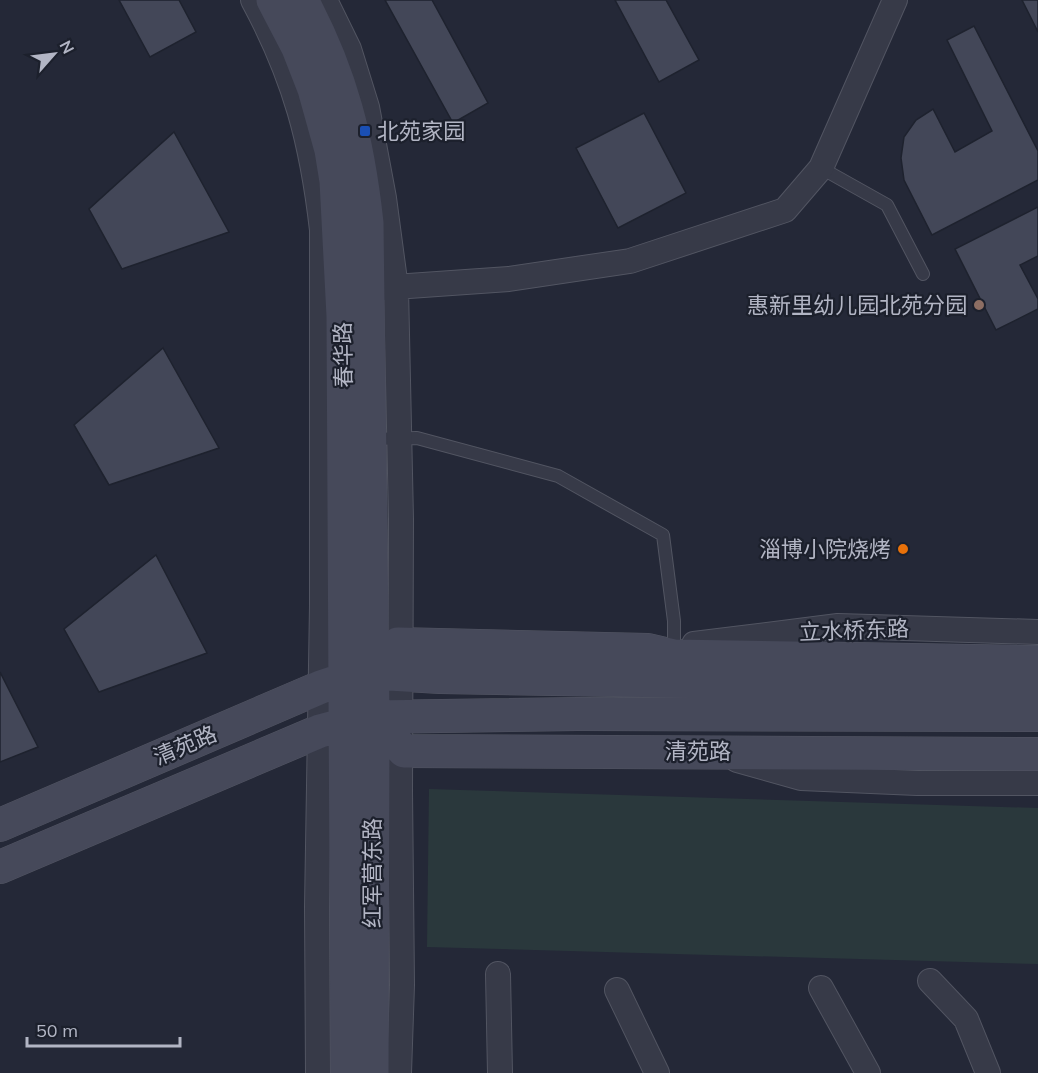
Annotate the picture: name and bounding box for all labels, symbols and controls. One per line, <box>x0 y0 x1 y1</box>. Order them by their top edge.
north arrow <box>24 24 84 84</box>
text: N <box>56 37 79 57</box>
place label: 北苑家园 <box>377 117 465 145</box>
marker: 北苑家园 <box>358 124 372 138</box>
place label: 惠新里幼儿园北苑分园 <box>747 291 967 319</box>
marker: 惠新里幼儿园北苑分园 <box>972 298 986 312</box>
street label: 春华路 <box>328 322 358 388</box>
place label: 淄博小院烧烤 <box>759 535 891 563</box>
marker: 淄博小院烧烤 <box>896 542 910 556</box>
street label: 立水桥东路 <box>799 614 909 646</box>
street label: 清苑路 <box>149 719 221 771</box>
street label: 清苑路 <box>665 737 731 765</box>
street label: 红军营东路 <box>358 818 386 928</box>
scale bar <box>27 1010 180 1048</box>
text: 50 m <box>36 1019 78 1042</box>

